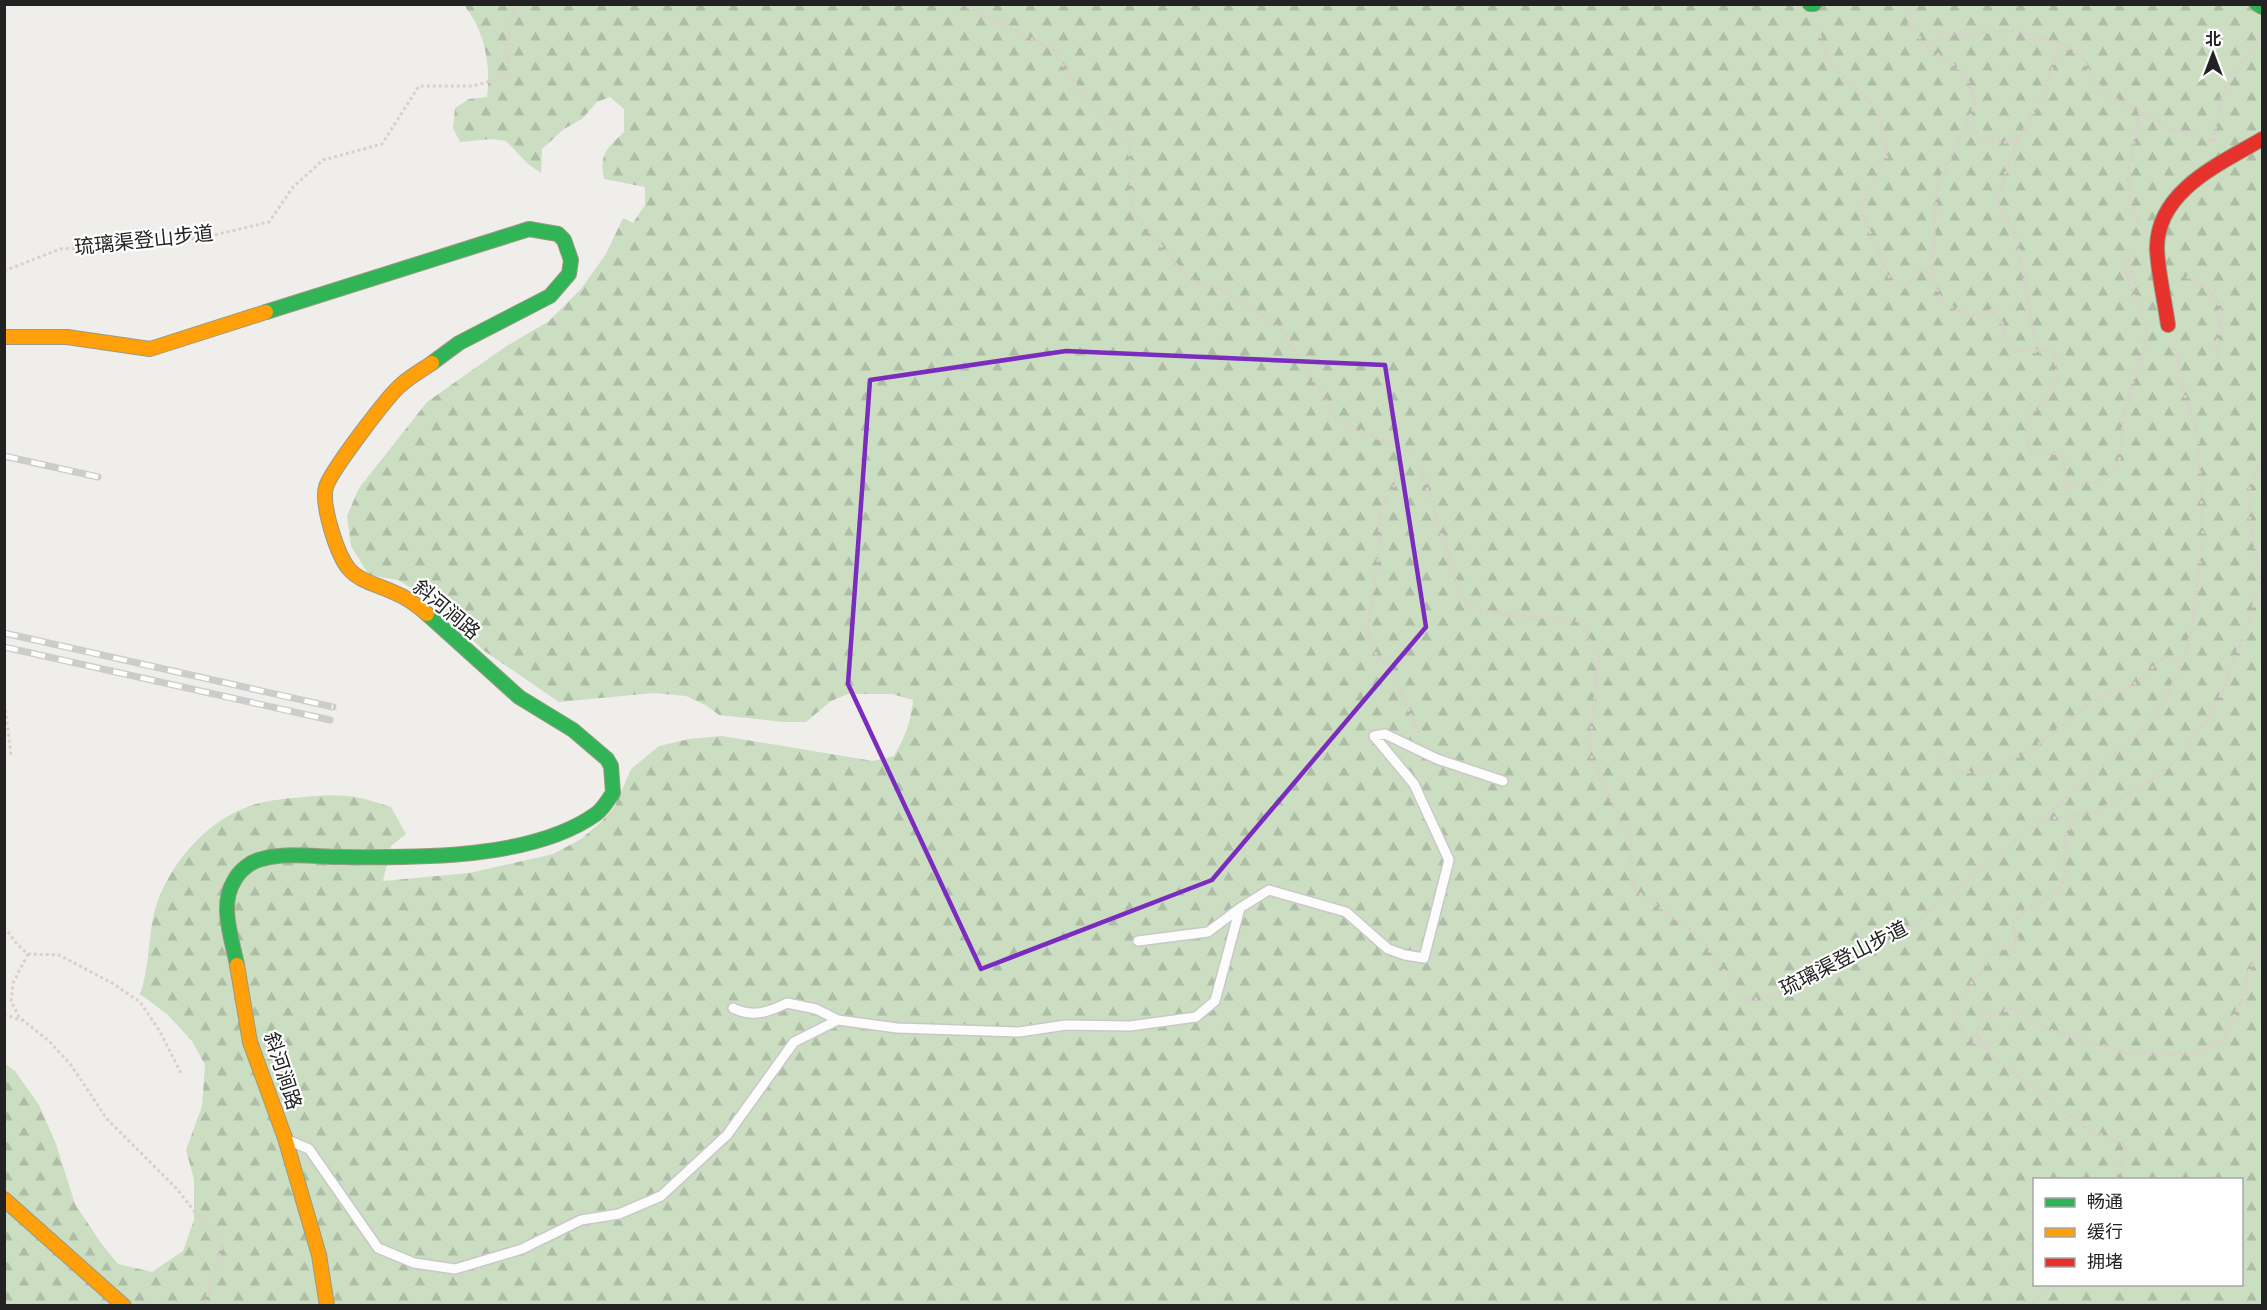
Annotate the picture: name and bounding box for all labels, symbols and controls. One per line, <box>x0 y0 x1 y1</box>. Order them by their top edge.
north arrow <box>2183 24 2243 84</box>
text: 北 <box>2205 29 2221 51</box>
street label: 琉璃渠登山步道 <box>73 220 215 262</box>
street label: 斜河涧路 <box>406 574 486 646</box>
street label: 琉璃渠登山步道 <box>1775 915 1913 1003</box>
street label: 斜河涧路 <box>256 1029 308 1113</box>
legend <box>2033 1178 2243 1286</box>
text: 畅通 <box>2087 1190 2123 1215</box>
text: 缓行 <box>2087 1220 2123 1245</box>
text: 拥堵 <box>2087 1250 2123 1275</box>

